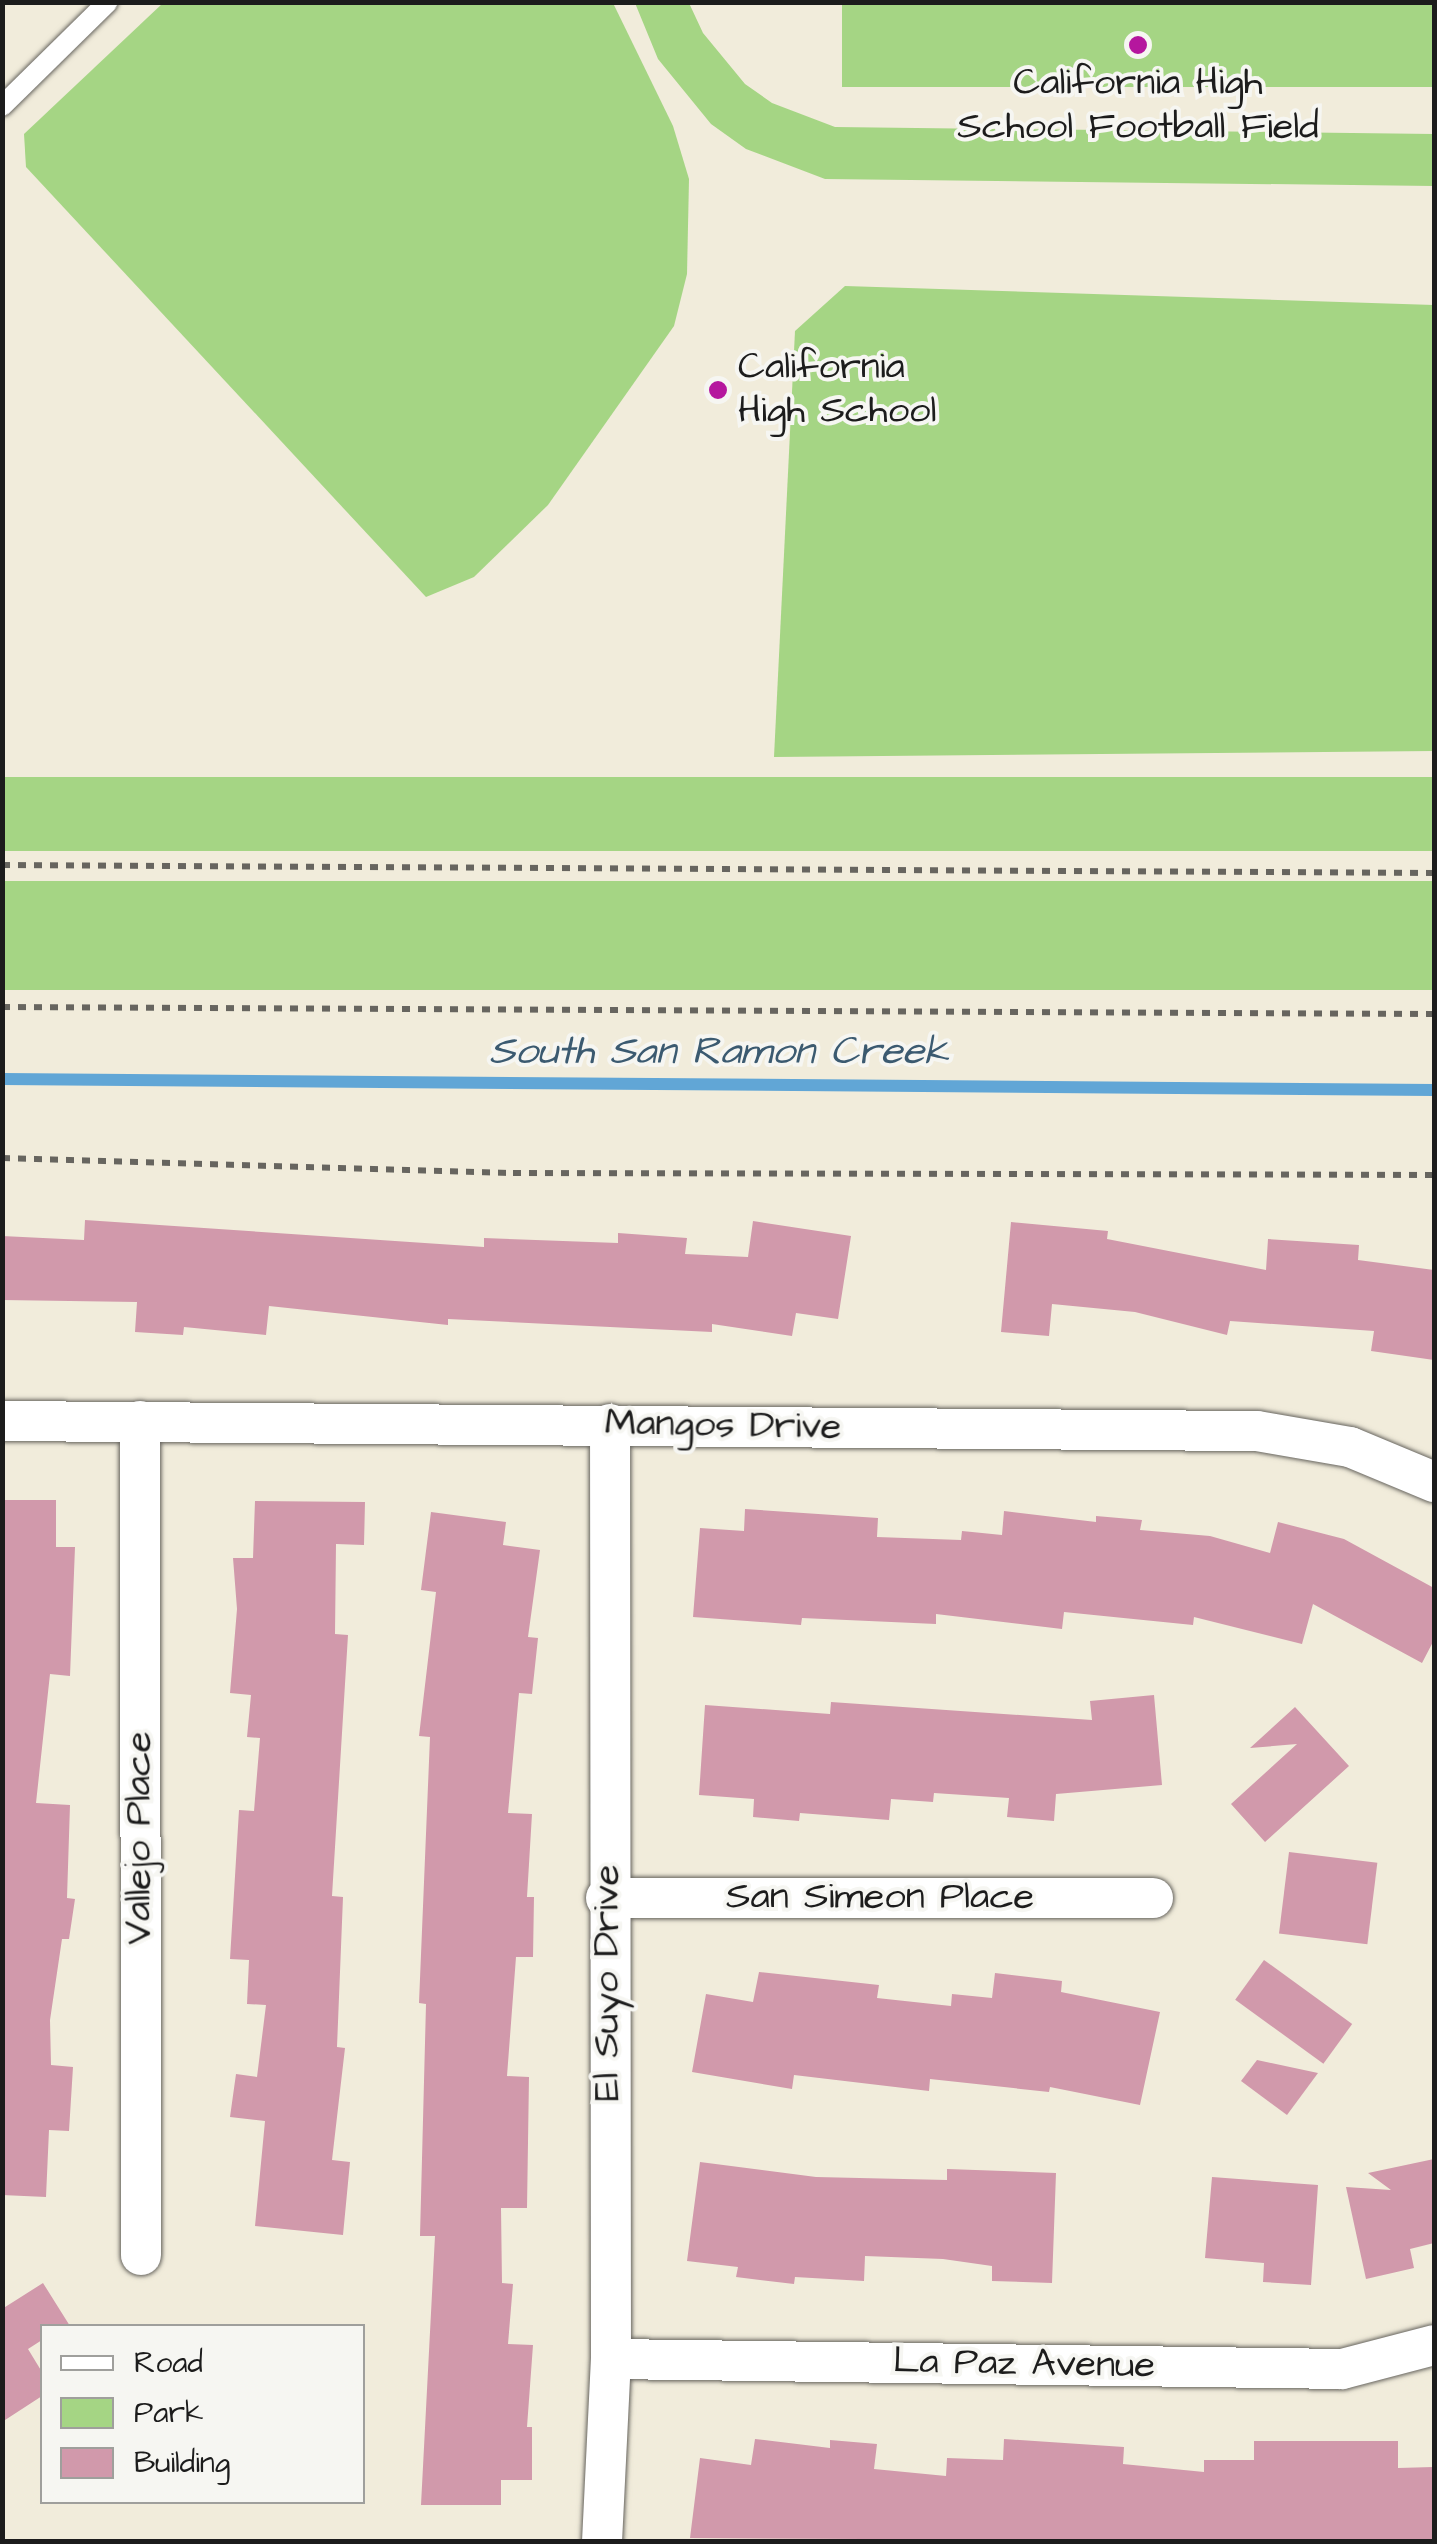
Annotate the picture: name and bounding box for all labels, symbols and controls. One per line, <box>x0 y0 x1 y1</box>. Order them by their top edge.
marker: California High School Football Field <box>1127 34 1149 56</box>
place label: California High School Football Field <box>957 61 1319 150</box>
place label: California High School <box>738 345 936 434</box>
marker: California High School <box>707 379 729 401</box>
water label: South San Ramon Creek <box>489 1028 949 1076</box>
street label: Mangos Drive <box>604 1401 842 1451</box>
street label: Vallejo Place <box>117 1731 163 1945</box>
street label: El Suyo Drive <box>585 1865 631 2101</box>
street label: San Simeon Place <box>726 1875 1034 1921</box>
legend <box>40 2324 365 2504</box>
street label: La Paz Avenue <box>893 2339 1155 2389</box>
text: Road <box>134 2342 203 2384</box>
text: Park <box>134 2392 203 2434</box>
text: Building <box>134 2442 230 2484</box>

